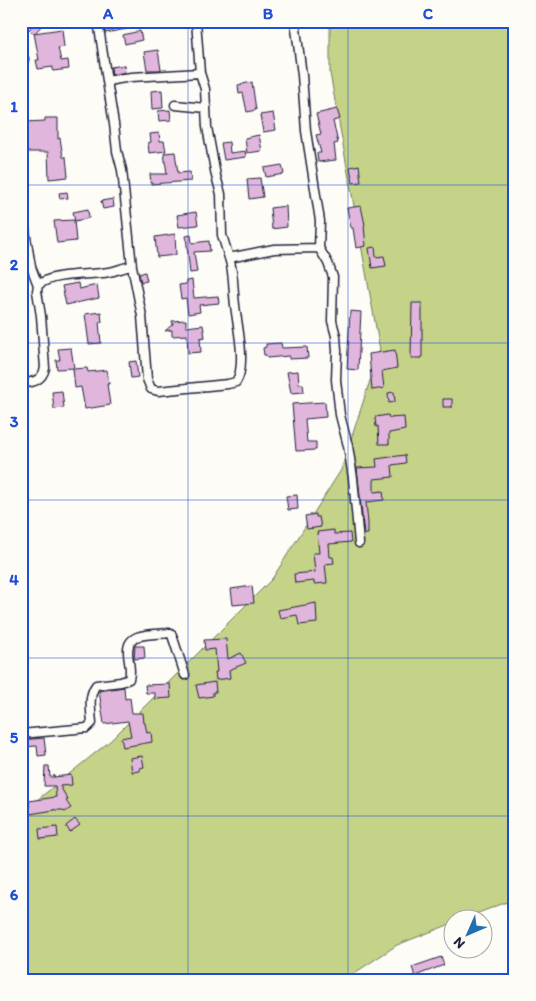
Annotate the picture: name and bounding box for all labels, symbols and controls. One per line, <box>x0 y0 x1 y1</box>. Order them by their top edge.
text: A <box>102 4 114 23</box>
text: B <box>263 4 274 23</box>
text: C <box>423 4 434 23</box>
text: 1 <box>10 97 18 116</box>
text: 2 <box>10 255 19 274</box>
text: 3 <box>10 412 19 431</box>
text: 4 <box>9 570 19 589</box>
text: 5 <box>10 728 19 747</box>
text: 6 <box>10 885 19 904</box>
north arrow <box>444 908 494 958</box>
text: N <box>450 933 469 952</box>

